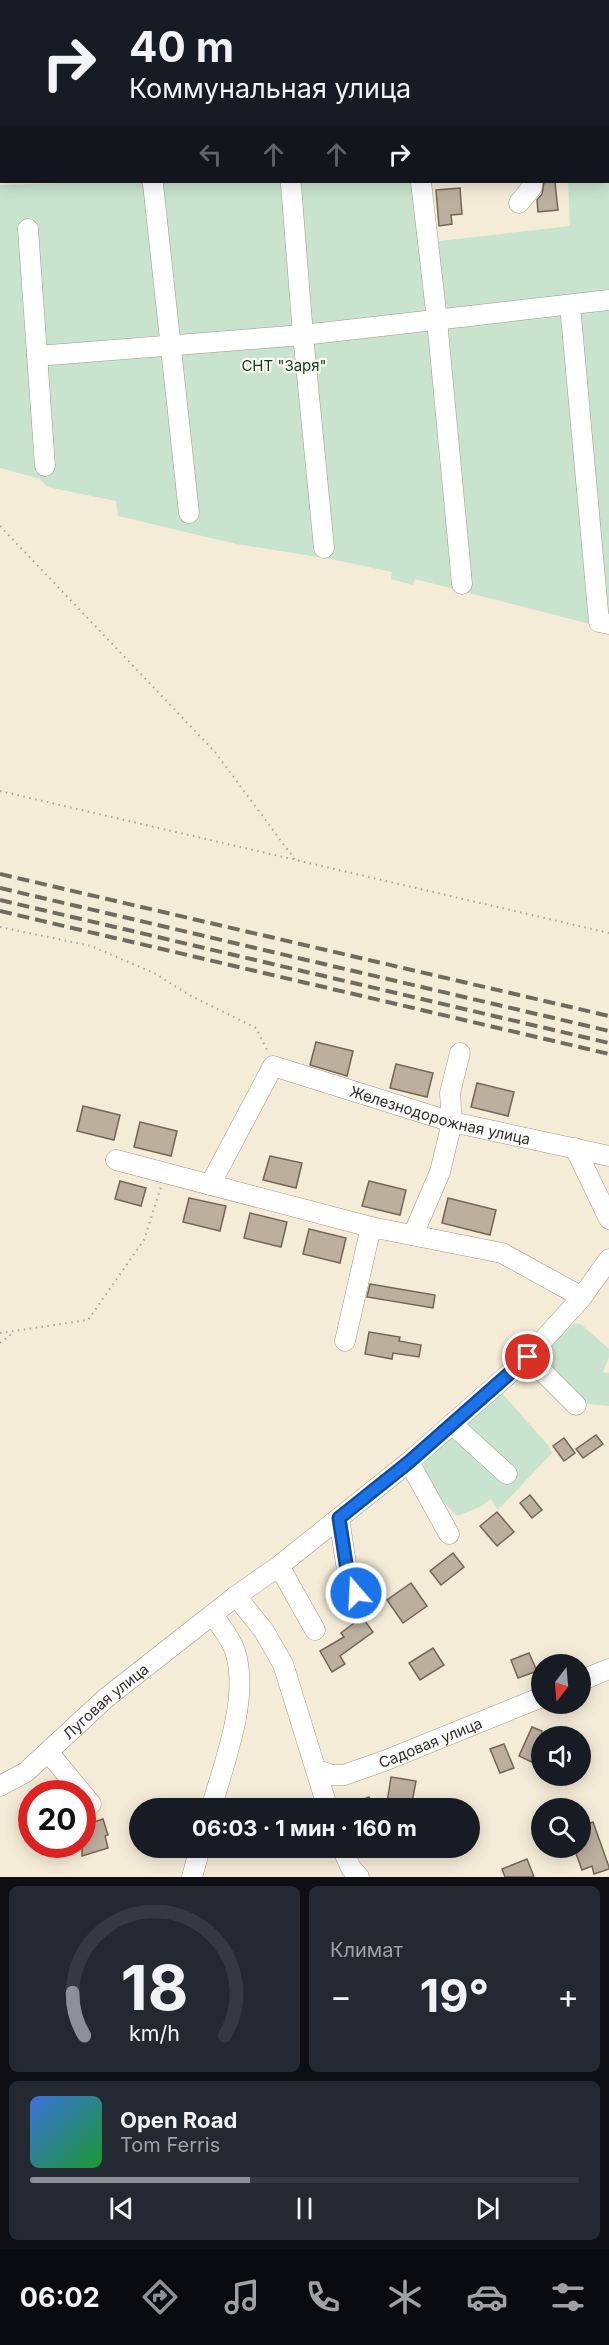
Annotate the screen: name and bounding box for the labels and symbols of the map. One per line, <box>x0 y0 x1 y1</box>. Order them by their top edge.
park label: СНТ "Заря" <box>241 356 327 375</box>
street label: Железнодорожная улица <box>348 1081 532 1148</box>
pin <box>502 1331 553 1382</box>
position arrow <box>324 1561 388 1625</box>
north arrow <box>531 1654 591 1714</box>
street label: Луговая улица <box>58 1659 152 1743</box>
street label: Садовая улица <box>376 1713 485 1772</box>
speed limit sign: 20 <box>18 1780 96 1858</box>

